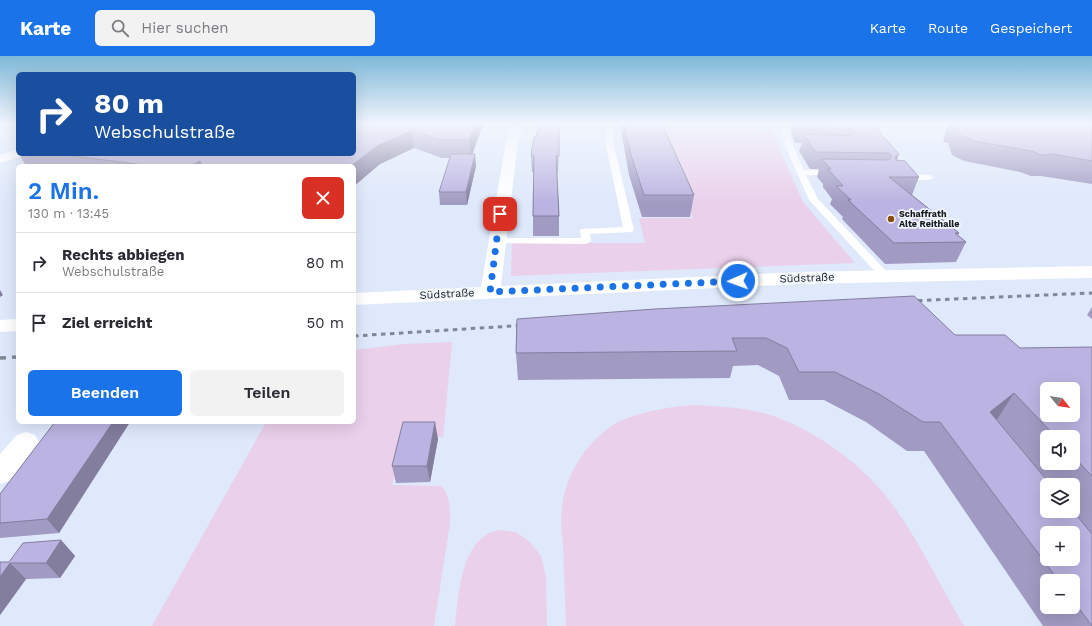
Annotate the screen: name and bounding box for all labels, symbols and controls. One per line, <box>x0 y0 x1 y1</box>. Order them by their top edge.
search box <box>95 10 375 46</box>
text: Karte <box>20 17 71 40</box>
icon: search <box>109 17 131 39</box>
text: Hier suchen <box>141 19 229 37</box>
text: Karte <box>870 20 906 36</box>
text: Route <box>928 20 968 36</box>
text: Gespeichert <box>990 20 1072 36</box>
text: 80 m <box>94 87 164 120</box>
icon: right <box>28 88 80 140</box>
text: Webschulstraße <box>94 121 235 142</box>
text: 2 Min. <box>28 177 99 205</box>
button: close <box>302 177 344 219</box>
pin <box>483 197 517 231</box>
icon: arrive <box>489 203 511 225</box>
text: 130 m · 13:45 <box>28 206 109 221</box>
place label: Schaffrath Alte Reithalle <box>899 209 960 229</box>
marker: Schaffrath Alte Reithalle <box>886 214 896 224</box>
text: Rechts abbiegen <box>62 246 184 264</box>
icon: right <box>28 252 50 274</box>
text: 80 m <box>306 254 344 272</box>
position arrow <box>717 260 759 302</box>
text: Webschulstraße <box>62 264 164 279</box>
street label: Südstraße <box>779 271 835 285</box>
street label: Südstraße <box>419 286 475 302</box>
icon: arrive <box>28 312 50 334</box>
text: Ziel erreicht <box>62 314 152 332</box>
text: 50 m <box>307 314 344 332</box>
button: Beenden <box>28 370 182 416</box>
button: Teilen <box>190 370 344 416</box>
north arrow <box>1040 382 1080 422</box>
map controls <box>1040 382 1080 614</box>
button: sound <box>1040 430 1080 470</box>
button: layers <box>1040 478 1080 518</box>
button: + <box>1040 526 1080 566</box>
button: − <box>1040 574 1080 614</box>

